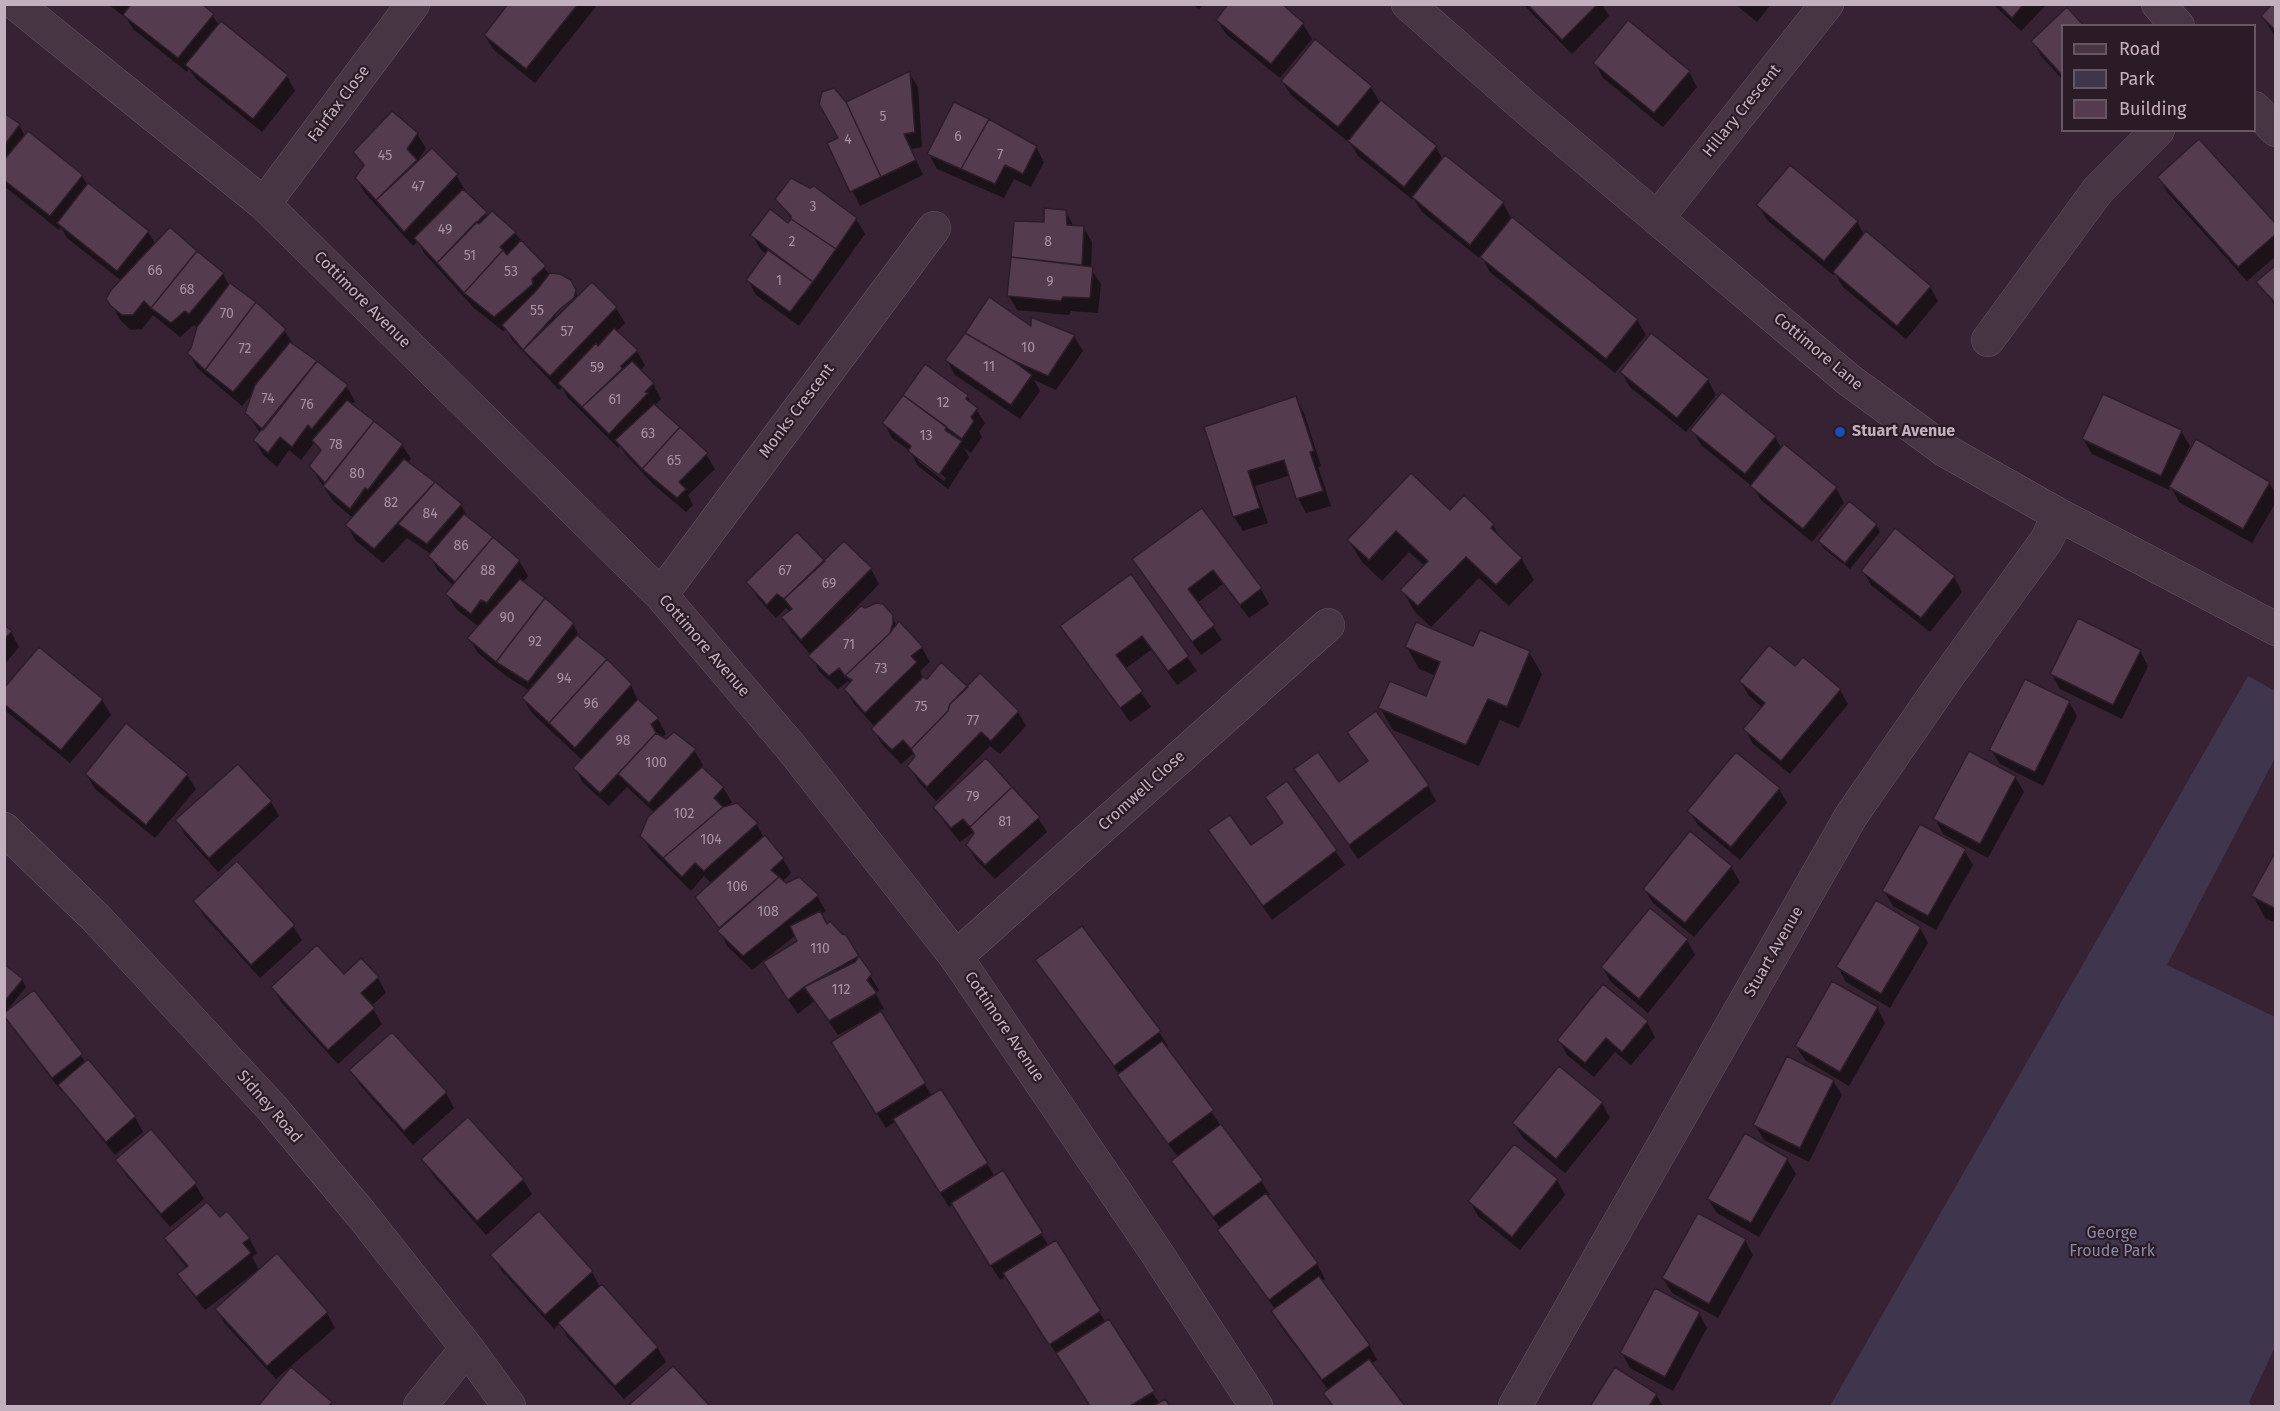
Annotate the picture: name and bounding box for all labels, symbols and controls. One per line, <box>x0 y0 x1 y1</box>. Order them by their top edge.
legend <box>2061 24 2256 132</box>
text: Road <box>2119 38 2161 60</box>
street label: Hillary Crescent <box>1699 61 1785 161</box>
street label: Fairfax Close <box>304 62 374 146</box>
text: Park <box>2119 68 2154 90</box>
text: Building <box>2119 98 2186 120</box>
house number: 5 <box>879 109 887 125</box>
house number: 6 <box>954 129 962 145</box>
house number: 4 <box>844 132 852 148</box>
house number: 7 <box>997 147 1003 163</box>
house number: 45 <box>378 148 392 164</box>
house number: 47 <box>411 179 425 195</box>
house number: 3 <box>810 199 816 215</box>
house number: 49 <box>438 222 452 238</box>
house number: 2 <box>789 234 795 250</box>
house number: 8 <box>1044 234 1052 250</box>
street label: Cottimore Avenue <box>310 248 414 352</box>
house number: 51 <box>464 248 476 264</box>
house number: 66 <box>148 263 162 279</box>
house number: 53 <box>504 264 518 280</box>
house number: 1 <box>776 273 782 289</box>
house number: 9 <box>1046 274 1054 290</box>
house number: 68 <box>179 282 195 298</box>
house number: 55 <box>530 303 544 319</box>
house number: 70 <box>220 306 234 322</box>
street label: Cottimore Lane <box>1770 309 1866 395</box>
house number: 57 <box>561 324 573 340</box>
house number: 10 <box>1021 340 1035 356</box>
house number: 72 <box>239 341 251 357</box>
house number: 11 <box>983 359 995 375</box>
house number: 59 <box>590 360 604 376</box>
street label: Monks Crescent <box>755 360 839 462</box>
house number: 74 <box>261 391 275 407</box>
house number: 61 <box>609 392 621 408</box>
house number: 12 <box>937 395 949 411</box>
house number: 76 <box>300 397 314 413</box>
place label: Stuart Avenue <box>1852 422 1955 442</box>
marker: Stuart Avenue <box>1833 425 1847 439</box>
house number: 63 <box>641 426 655 442</box>
house number: 13 <box>919 428 933 444</box>
house number: 78 <box>329 437 343 453</box>
house number: 65 <box>667 453 681 469</box>
house number: 80 <box>349 466 365 482</box>
house number: 82 <box>384 495 398 511</box>
house number: 84 <box>422 506 438 522</box>
house number: 86 <box>453 538 469 554</box>
house number: 88 <box>480 563 496 579</box>
house number: 67 <box>778 563 792 579</box>
house number: 69 <box>822 576 836 592</box>
street label: Cottimore Avenue <box>654 591 754 701</box>
house number: 90 <box>499 610 515 626</box>
house number: 92 <box>528 634 542 650</box>
house number: 71 <box>843 637 855 653</box>
house number: 73 <box>874 661 888 677</box>
house number: 94 <box>557 671 571 687</box>
house number: 96 <box>584 696 598 712</box>
house number: 75 <box>914 699 928 715</box>
house number: 77 <box>967 713 979 729</box>
house number: 98 <box>615 733 631 749</box>
street label: Cromwell Close <box>1095 747 1189 835</box>
house number: 100 <box>645 755 667 771</box>
house number: 79 <box>966 789 980 805</box>
house number: 102 <box>674 806 694 822</box>
house number: 81 <box>998 814 1012 830</box>
house number: 104 <box>700 832 722 848</box>
house number: 106 <box>726 879 748 895</box>
street label: Stuart Avenue <box>1740 903 1808 1001</box>
house number: 108 <box>757 904 779 920</box>
house number: 110 <box>810 941 830 957</box>
street label: Cottimore Avenue <box>960 968 1048 1086</box>
house number: 112 <box>832 982 850 998</box>
street label: Sidney Road <box>232 1067 306 1147</box>
park label: George Froude Park <box>2069 1224 2155 1262</box>

